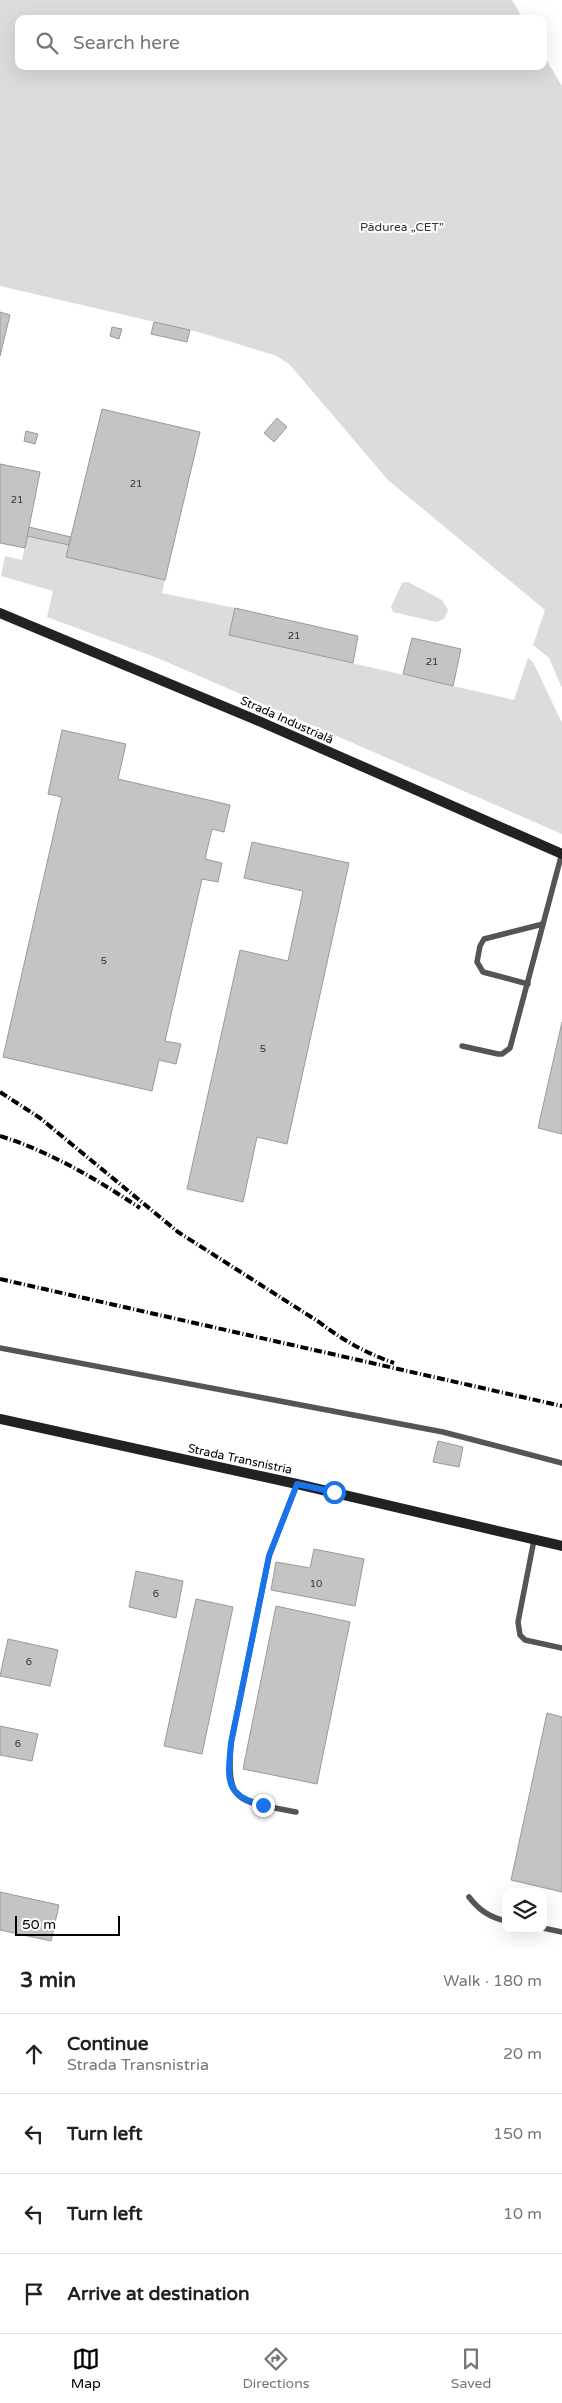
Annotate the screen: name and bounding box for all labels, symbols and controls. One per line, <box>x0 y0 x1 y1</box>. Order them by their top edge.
search box <box>15 15 547 70</box>
icon: search <box>33 29 61 57</box>
text: Search here <box>73 32 180 54</box>
park label: Pădurea „CET” <box>360 220 444 234</box>
house number: 21 <box>130 478 142 490</box>
house number: 21 <box>11 494 23 506</box>
house number: 21 <box>288 630 300 642</box>
house number: 21 <box>426 656 438 668</box>
street label: Strada Industrială <box>238 693 336 747</box>
house number: 5 <box>101 955 107 967</box>
house number: 5 <box>260 1043 266 1055</box>
street label: Strada Transnistria <box>187 1441 293 1477</box>
route start <box>323 1481 346 1504</box>
house number: 10 <box>310 1578 322 1590</box>
house number: 6 <box>153 1588 159 1600</box>
house number: 6 <box>26 1656 32 1668</box>
house number: 6 <box>15 1738 21 1750</box>
route end <box>252 1794 275 1817</box>
map controls <box>502 1888 547 1933</box>
button: layers <box>502 1888 547 1933</box>
scale bar <box>15 1913 120 1936</box>
text: 50 m <box>22 1916 56 1933</box>
text: 3 min <box>20 1968 76 1993</box>
text: Walk · 180 m <box>443 1971 542 1991</box>
text: Continue <box>67 2033 149 2055</box>
icon: ahead <box>20 2040 48 2068</box>
text: 20 m <box>503 2044 542 2064</box>
text: Strada Transnistria <box>67 2055 209 2075</box>
icon: left <box>20 2120 48 2148</box>
text: Turn left <box>67 2123 143 2145</box>
text: 150 m <box>493 2124 542 2144</box>
icon: left <box>20 2200 48 2228</box>
text: Turn left <box>67 2203 143 2225</box>
text: 10 m <box>503 2204 542 2224</box>
icon: arrive <box>20 2280 48 2308</box>
text: Arrive at destination <box>67 2283 250 2305</box>
tab: Map <box>71 2345 101 2392</box>
tab: Directions <box>242 2345 309 2392</box>
tab: Saved <box>451 2345 491 2392</box>

